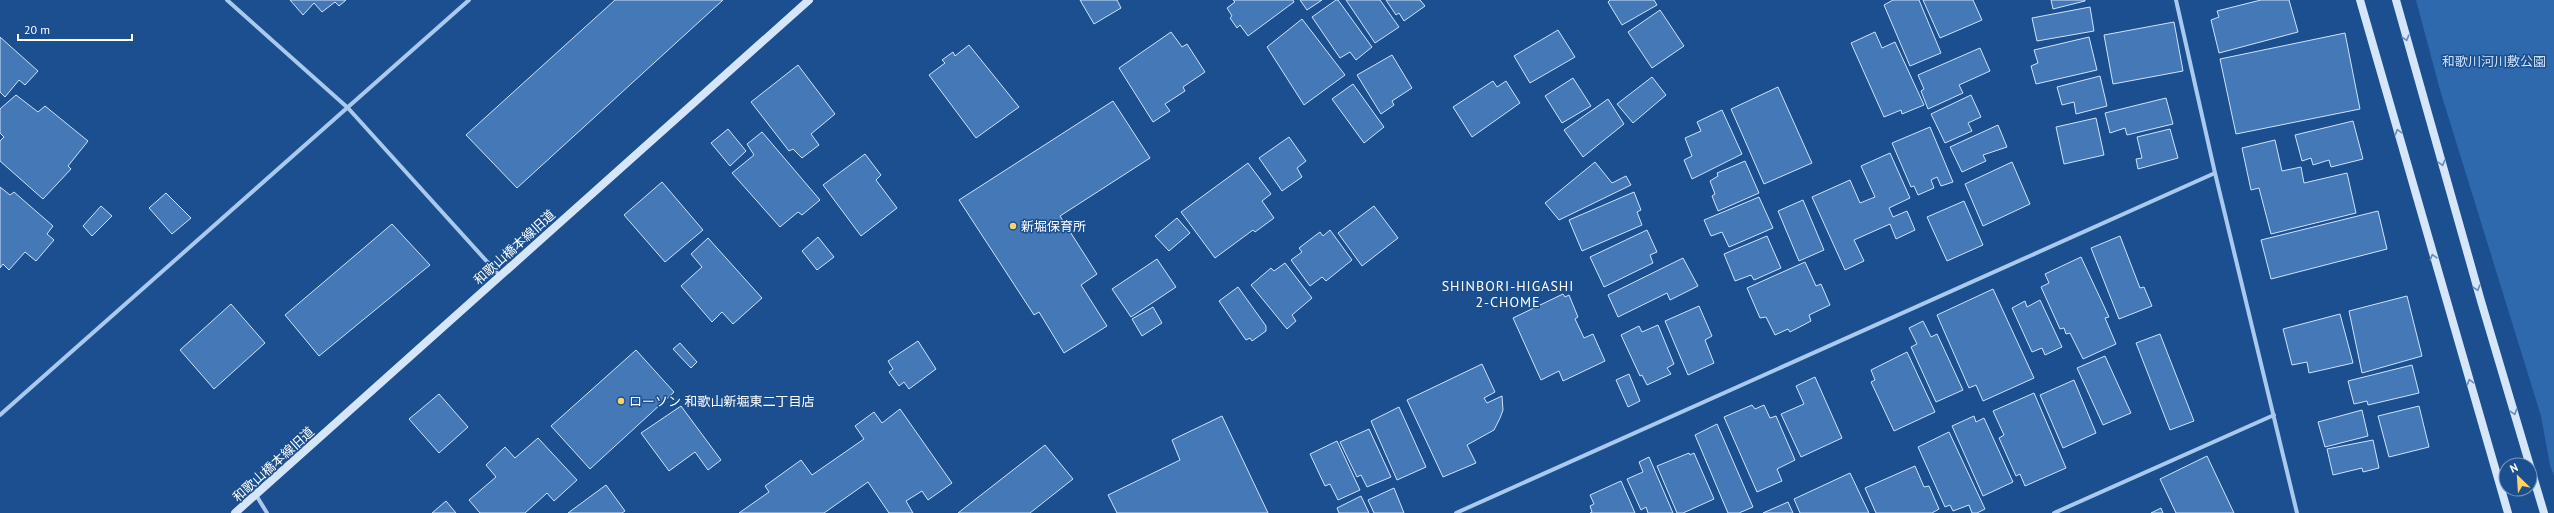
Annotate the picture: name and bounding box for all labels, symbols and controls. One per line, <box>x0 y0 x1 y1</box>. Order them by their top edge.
scale bar <box>18 16 132 42</box>
text: 20 m <box>24 22 50 37</box>
one-way arrow <box>2401 34 2410 41</box>
park label: 和歌川河川敷公園 <box>2442 53 2546 70</box>
one-way arrow <box>2394 128 2403 135</box>
one-way arrow <box>2437 159 2446 166</box>
street label: 和歌山橋本線旧道 <box>470 206 559 288</box>
place label: 新堀保育所 <box>1021 218 1086 235</box>
marker: 新堀保育所 <box>1008 221 1018 231</box>
one-way arrow <box>2429 254 2438 261</box>
district label: SHINBORI-HIGASHI 2-CHOME <box>1442 277 1574 311</box>
one-way arrow <box>2472 284 2481 291</box>
one-way arrow <box>2466 378 2475 385</box>
place label: ローソン 和歌山新堀東二丁目店 <box>629 393 814 410</box>
marker: ローソン 和歌山新堀東二丁目店 <box>616 396 626 406</box>
one-way arrow <box>2509 409 2518 416</box>
street label: 和歌山橋本線旧道 <box>229 423 318 505</box>
north arrow <box>2498 457 2538 497</box>
text: N <box>2508 460 2520 476</box>

